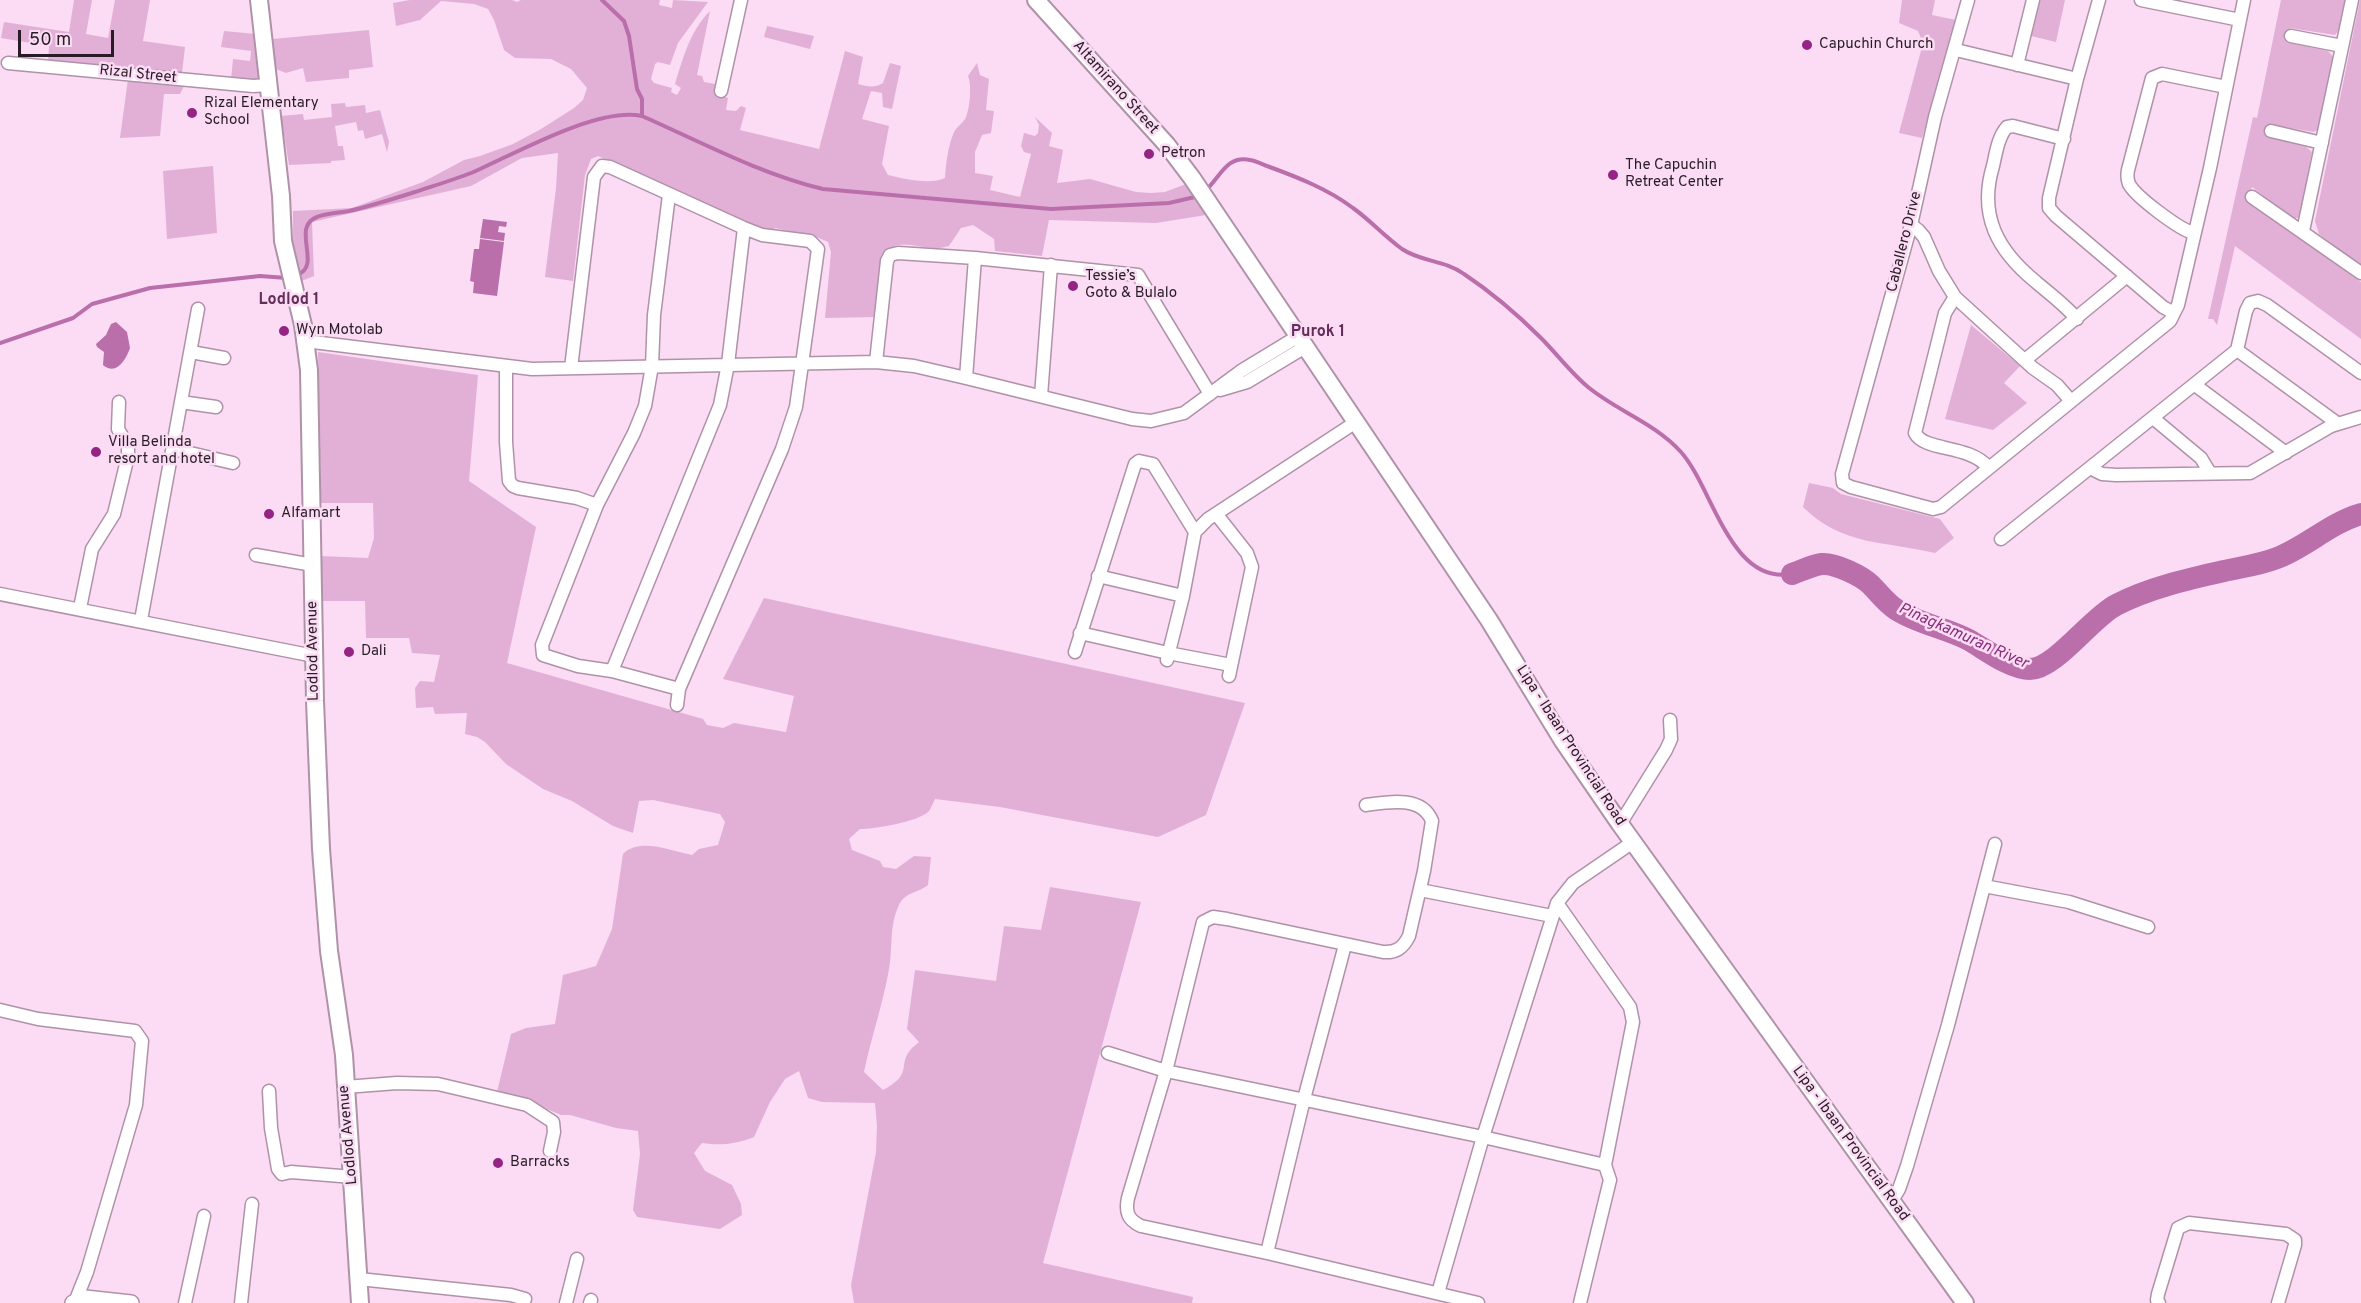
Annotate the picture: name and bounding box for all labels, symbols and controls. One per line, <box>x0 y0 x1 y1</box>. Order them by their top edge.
scale bar <box>21 18 117 56</box>
text: 50 m <box>29 29 71 52</box>
place label: Capuchin Church <box>1819 36 1933 54</box>
street label: Altamirano Street <box>1068 37 1162 139</box>
marker: Capuchin Church <box>1800 38 1814 52</box>
street label: Rizal Street <box>98 62 178 88</box>
place label: Rizal Elementary School <box>204 95 319 130</box>
marker: Rizal Elementary School <box>185 106 199 120</box>
place label: Petron <box>1161 145 1206 163</box>
marker: Petron <box>1142 147 1156 161</box>
place label: The Capuchin Retreat Center <box>1625 157 1724 192</box>
marker: The Capuchin Retreat Center <box>1606 168 1620 182</box>
street label: Caballero Drive <box>1884 190 1926 294</box>
place label: Tessie’s Goto & Bulalo <box>1085 268 1177 303</box>
marker: Tessie’s Goto & Bulalo <box>1066 279 1080 293</box>
district label: Lodlod 1 <box>259 291 319 311</box>
place label: Wyn Motolab <box>296 322 383 340</box>
district label: Purok 1 <box>1291 323 1345 343</box>
marker: Wyn Motolab <box>277 324 291 338</box>
place label: Villa Belinda resort and hotel <box>108 434 215 469</box>
marker: Villa Belinda resort and hotel <box>89 445 103 459</box>
place label: Alfamart <box>281 505 341 523</box>
marker: Alfamart <box>262 507 276 521</box>
water label: Pinagkamuran River <box>1895 600 2031 674</box>
street label: Lodlod Avenue <box>304 601 324 701</box>
place label: Dali <box>361 643 387 661</box>
marker: Dali <box>342 645 356 659</box>
street label: Lipa - Ibaan Provincial Road <box>1511 662 1629 830</box>
street label: Lipa - Ibaan Provincial Road <box>1788 1063 1912 1225</box>
street label: Lodlod Avenue <box>336 1084 362 1186</box>
place label: Barracks <box>510 1154 570 1172</box>
marker: Barracks <box>491 1156 505 1170</box>

